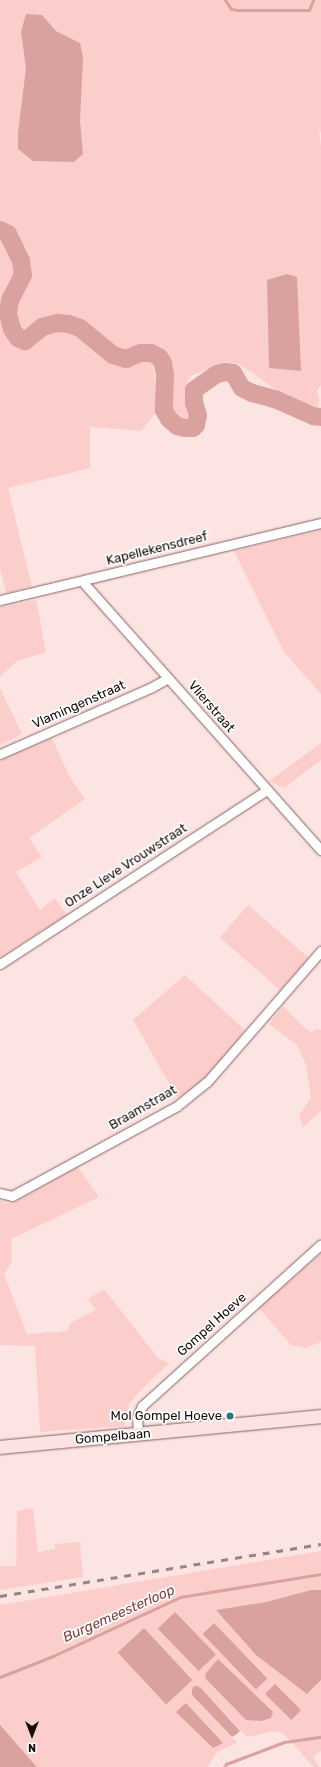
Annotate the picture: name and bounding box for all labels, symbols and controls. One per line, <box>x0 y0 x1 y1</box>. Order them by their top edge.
street label: Kapellekensdreef <box>105 529 209 569</box>
street label: Vlamingenstraat <box>30 677 128 733</box>
street label: Vlierstraat <box>184 678 238 736</box>
street label: Onze Lieve Vrouwstraat <box>62 821 190 911</box>
street label: Braamstraat <box>106 1082 180 1134</box>
street label: Gompel Hoeve <box>174 1290 250 1360</box>
place label: Mol Gompel Hoeve <box>111 1408 222 1424</box>
marker: Mol Gompel Hoeve <box>225 1411 235 1421</box>
street label: Gompelbaan <box>74 1426 152 1448</box>
water label: Burgemeesterloop <box>60 1582 178 1646</box>
north arrow <box>12 1715 52 1755</box>
text: N <box>28 1741 36 1754</box>

